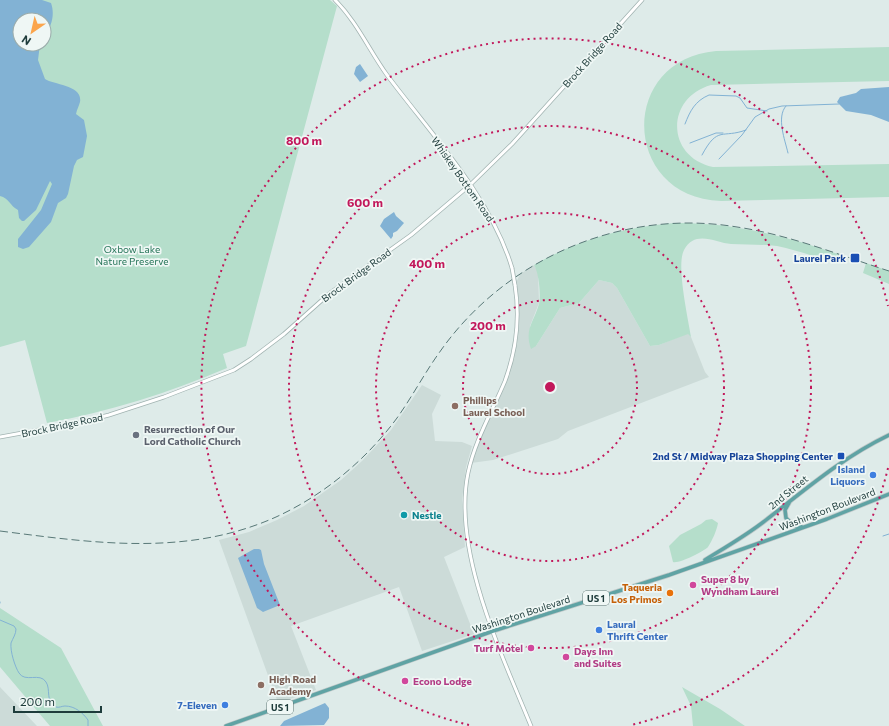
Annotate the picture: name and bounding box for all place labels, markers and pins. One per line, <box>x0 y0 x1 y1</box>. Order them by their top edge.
place label: Laurel Park <box>794 252 846 264</box>
marker: Laurel Park <box>849 252 861 264</box>
centre of rings <box>543 380 557 394</box>
place label: Phillips Laurel School <box>463 394 525 418</box>
marker: Phillips Laurel School <box>450 401 460 411</box>
place label: Resurrection of Our Lord Catholic Church <box>144 423 241 447</box>
marker: Resurrection of Our Lord Catholic Church <box>131 430 141 440</box>
place label: 2nd St / Midway Plaza Shopping Center <box>652 450 833 462</box>
marker: 2nd St / Midway Plaza Shopping Center <box>836 451 846 461</box>
place label: Island Liquors <box>830 463 865 487</box>
marker: Island Liquors <box>868 470 878 480</box>
place label: Nestle <box>412 509 442 521</box>
marker: Nestle <box>399 510 409 520</box>
place label: Super 8 by Wyndham Laurel <box>701 573 779 597</box>
marker: Super 8 by Wyndham Laurel <box>688 580 698 590</box>
place label: Taqueria Los Primos <box>611 581 662 605</box>
marker: Taqueria Los Primos <box>665 588 675 598</box>
place label: Laural Thrift Center <box>607 618 668 642</box>
marker: Laural Thrift Center <box>594 625 604 635</box>
place label: Turf Motel <box>474 642 523 654</box>
marker: Turf Motel <box>526 643 536 653</box>
place label: Days Inn and Suites <box>574 645 622 669</box>
marker: Days Inn and Suites <box>561 652 571 662</box>
place label: High Road Academy <box>269 673 316 697</box>
place label: Econo Lodge <box>413 675 472 687</box>
marker: Econo Lodge <box>400 676 410 686</box>
marker: High Road Academy <box>256 680 266 690</box>
place label: 7-Eleven <box>177 699 217 711</box>
marker: 7-Eleven <box>220 700 230 710</box>

